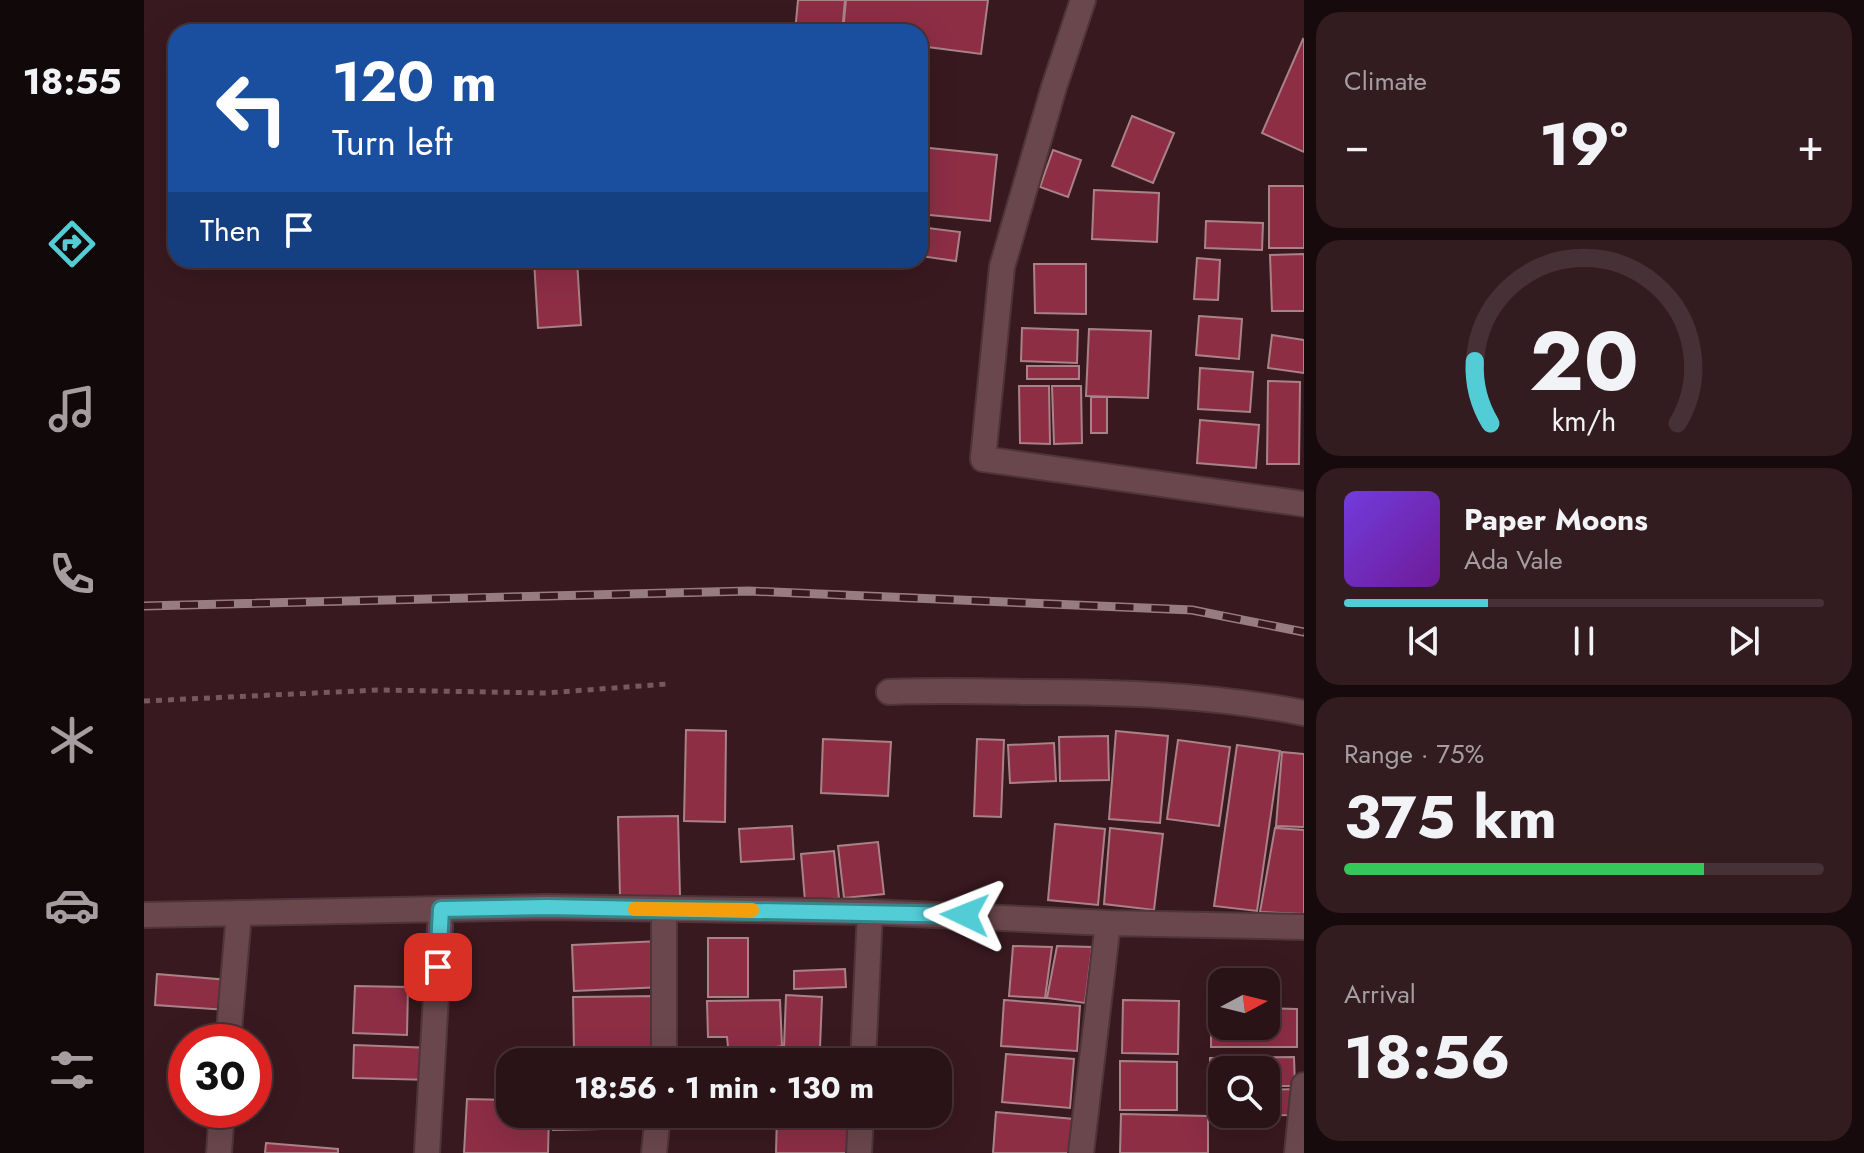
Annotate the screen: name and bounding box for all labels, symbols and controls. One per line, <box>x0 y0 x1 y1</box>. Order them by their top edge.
text: 120 m <box>332 41 497 122</box>
text: 18:55 <box>23 55 121 107</box>
icon: left <box>200 56 304 160</box>
text: Climate <box>1344 62 1427 100</box>
text: 19° <box>1539 101 1628 188</box>
text: − <box>1344 113 1370 177</box>
text: + <box>1797 113 1824 177</box>
text: Turn left <box>332 116 453 168</box>
icon: arrive <box>277 208 321 252</box>
text: Then <box>200 209 261 252</box>
icon: directions <box>44 216 100 272</box>
text: 20 <box>1529 301 1639 421</box>
icon: music <box>44 381 100 437</box>
text: km/h <box>1552 400 1616 442</box>
text: Paper Moons <box>1464 498 1648 541</box>
text: Ada Vale <box>1464 541 1563 579</box>
icon: phone <box>44 546 100 602</box>
icon: previous <box>1402 619 1446 663</box>
icon: pause <box>1562 619 1606 663</box>
icon: next <box>1722 619 1766 663</box>
icon: climate <box>44 712 100 768</box>
text: Range · 75% <box>1344 735 1484 773</box>
text: 375 km <box>1344 774 1557 861</box>
position arrow <box>923 873 1007 957</box>
icon: car <box>44 877 100 933</box>
pin <box>404 933 472 1001</box>
icon: arrive <box>416 945 460 989</box>
north arrow <box>1208 968 1280 1040</box>
map controls <box>1208 968 1280 1128</box>
text: Arrival <box>1344 975 1416 1013</box>
text: 18:56 <box>1344 1014 1510 1101</box>
speed limit sign: 30 <box>168 1024 272 1128</box>
icon: filters <box>44 1042 100 1098</box>
button: search <box>1208 1056 1280 1128</box>
text: 18:56 · 1 min · 130 m <box>574 1066 874 1109</box>

